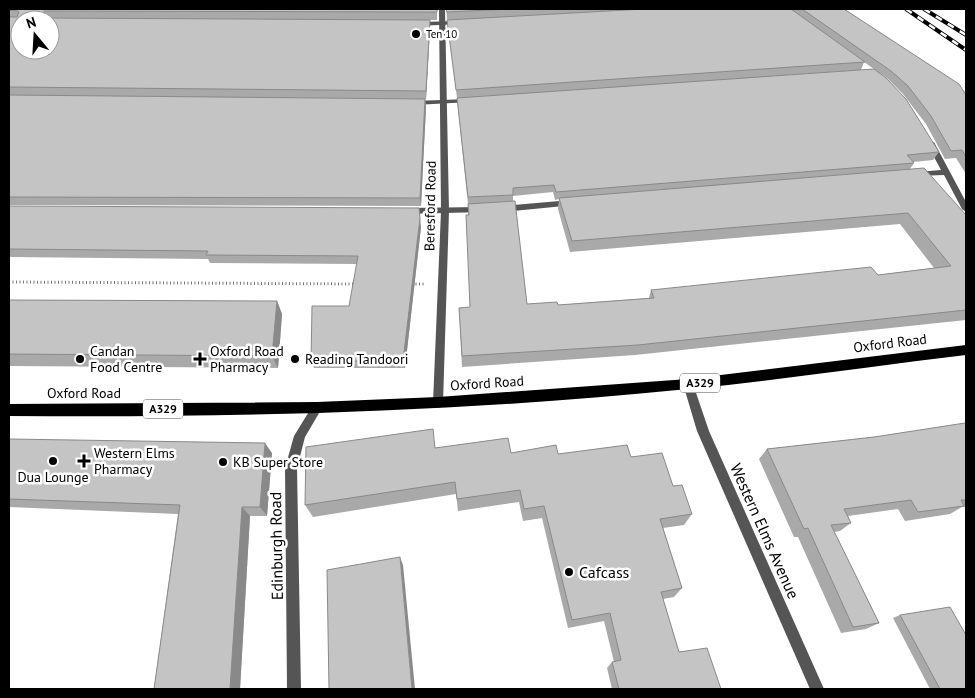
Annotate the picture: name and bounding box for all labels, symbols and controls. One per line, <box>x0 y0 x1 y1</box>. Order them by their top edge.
north arrow <box>10 10 60 60</box>
text: N <box>24 13 38 33</box>
place label: Ten 10 <box>426 27 457 41</box>
marker: Ten 10 <box>410 28 422 40</box>
street label: Beresford Road <box>420 161 440 251</box>
street label: Oxford Road <box>852 330 928 356</box>
place label: Candan Food Centre <box>90 342 162 376</box>
place label: Oxford Road Pharmacy <box>210 342 284 376</box>
place label: Reading Tandoori <box>305 350 408 368</box>
marker: Candan Food Centre <box>74 353 86 365</box>
marker: Oxford Road Pharmacy <box>194 353 206 365</box>
marker: Reading Tandoori <box>289 353 301 365</box>
street label: Oxford Road <box>450 371 524 395</box>
road number: A329 <box>680 373 720 392</box>
street label: Oxford Road <box>47 384 121 402</box>
road number: A329 <box>143 399 183 418</box>
place label: Western Elms Pharmacy <box>94 444 175 478</box>
place label: KB Super Store <box>233 453 323 471</box>
marker: Dua Lounge <box>47 455 59 467</box>
marker: Western Elms Pharmacy <box>78 455 90 467</box>
marker: KB Super Store <box>217 456 229 468</box>
street label: Western Elms Avenue <box>726 460 804 602</box>
place label: Dua Lounge <box>17 468 89 486</box>
street label: Edinburgh Road <box>265 492 287 600</box>
place label: Cafcass <box>579 562 630 582</box>
marker: Cafcass <box>563 566 575 578</box>

